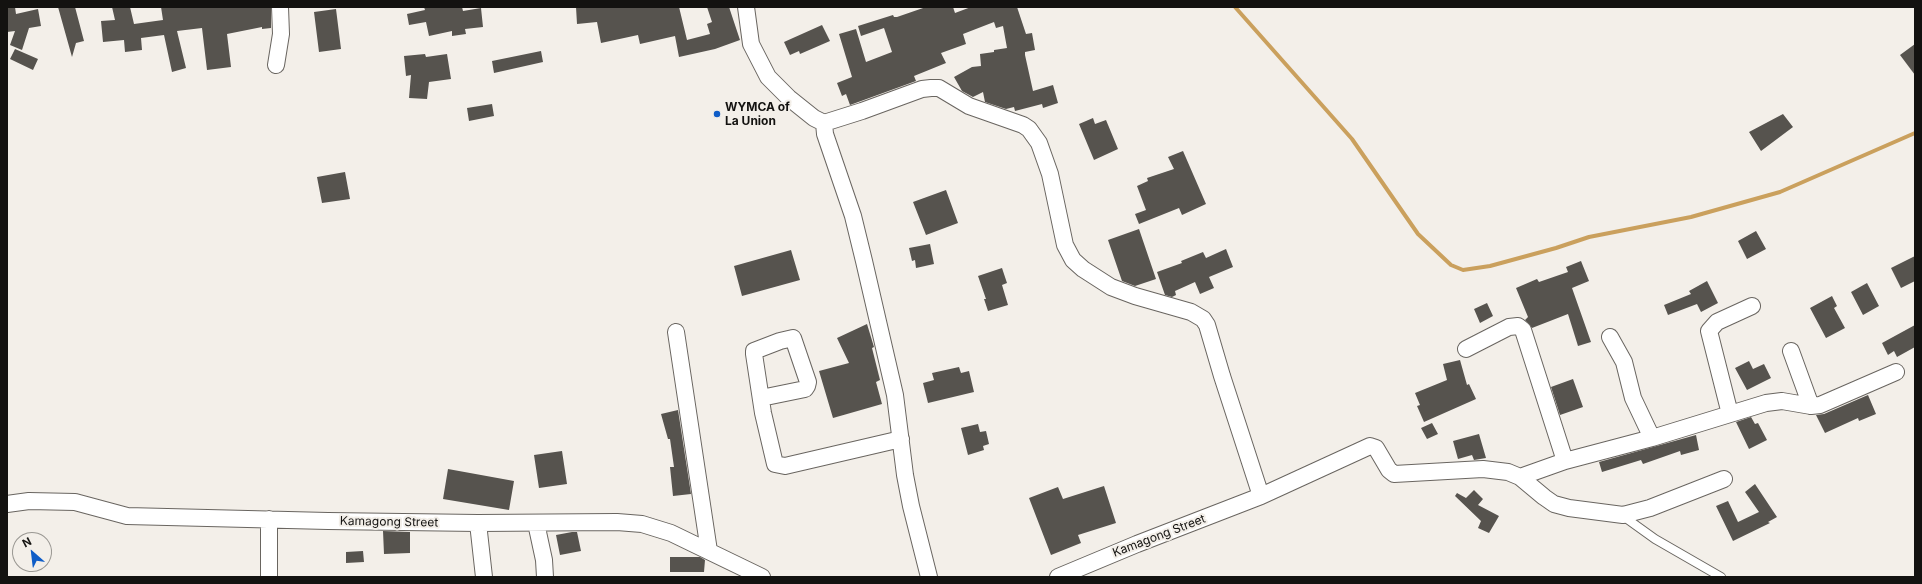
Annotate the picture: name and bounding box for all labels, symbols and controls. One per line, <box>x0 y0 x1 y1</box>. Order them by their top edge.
place label: WYMCA of La Union <box>725 100 790 128</box>
marker: WYMCA of La Union <box>712 109 722 119</box>
street label: Kamagong Street <box>1111 512 1207 560</box>
street label: Kamagong Street <box>340 514 438 530</box>
north arrow <box>12 532 52 572</box>
text: N <box>20 534 34 550</box>

